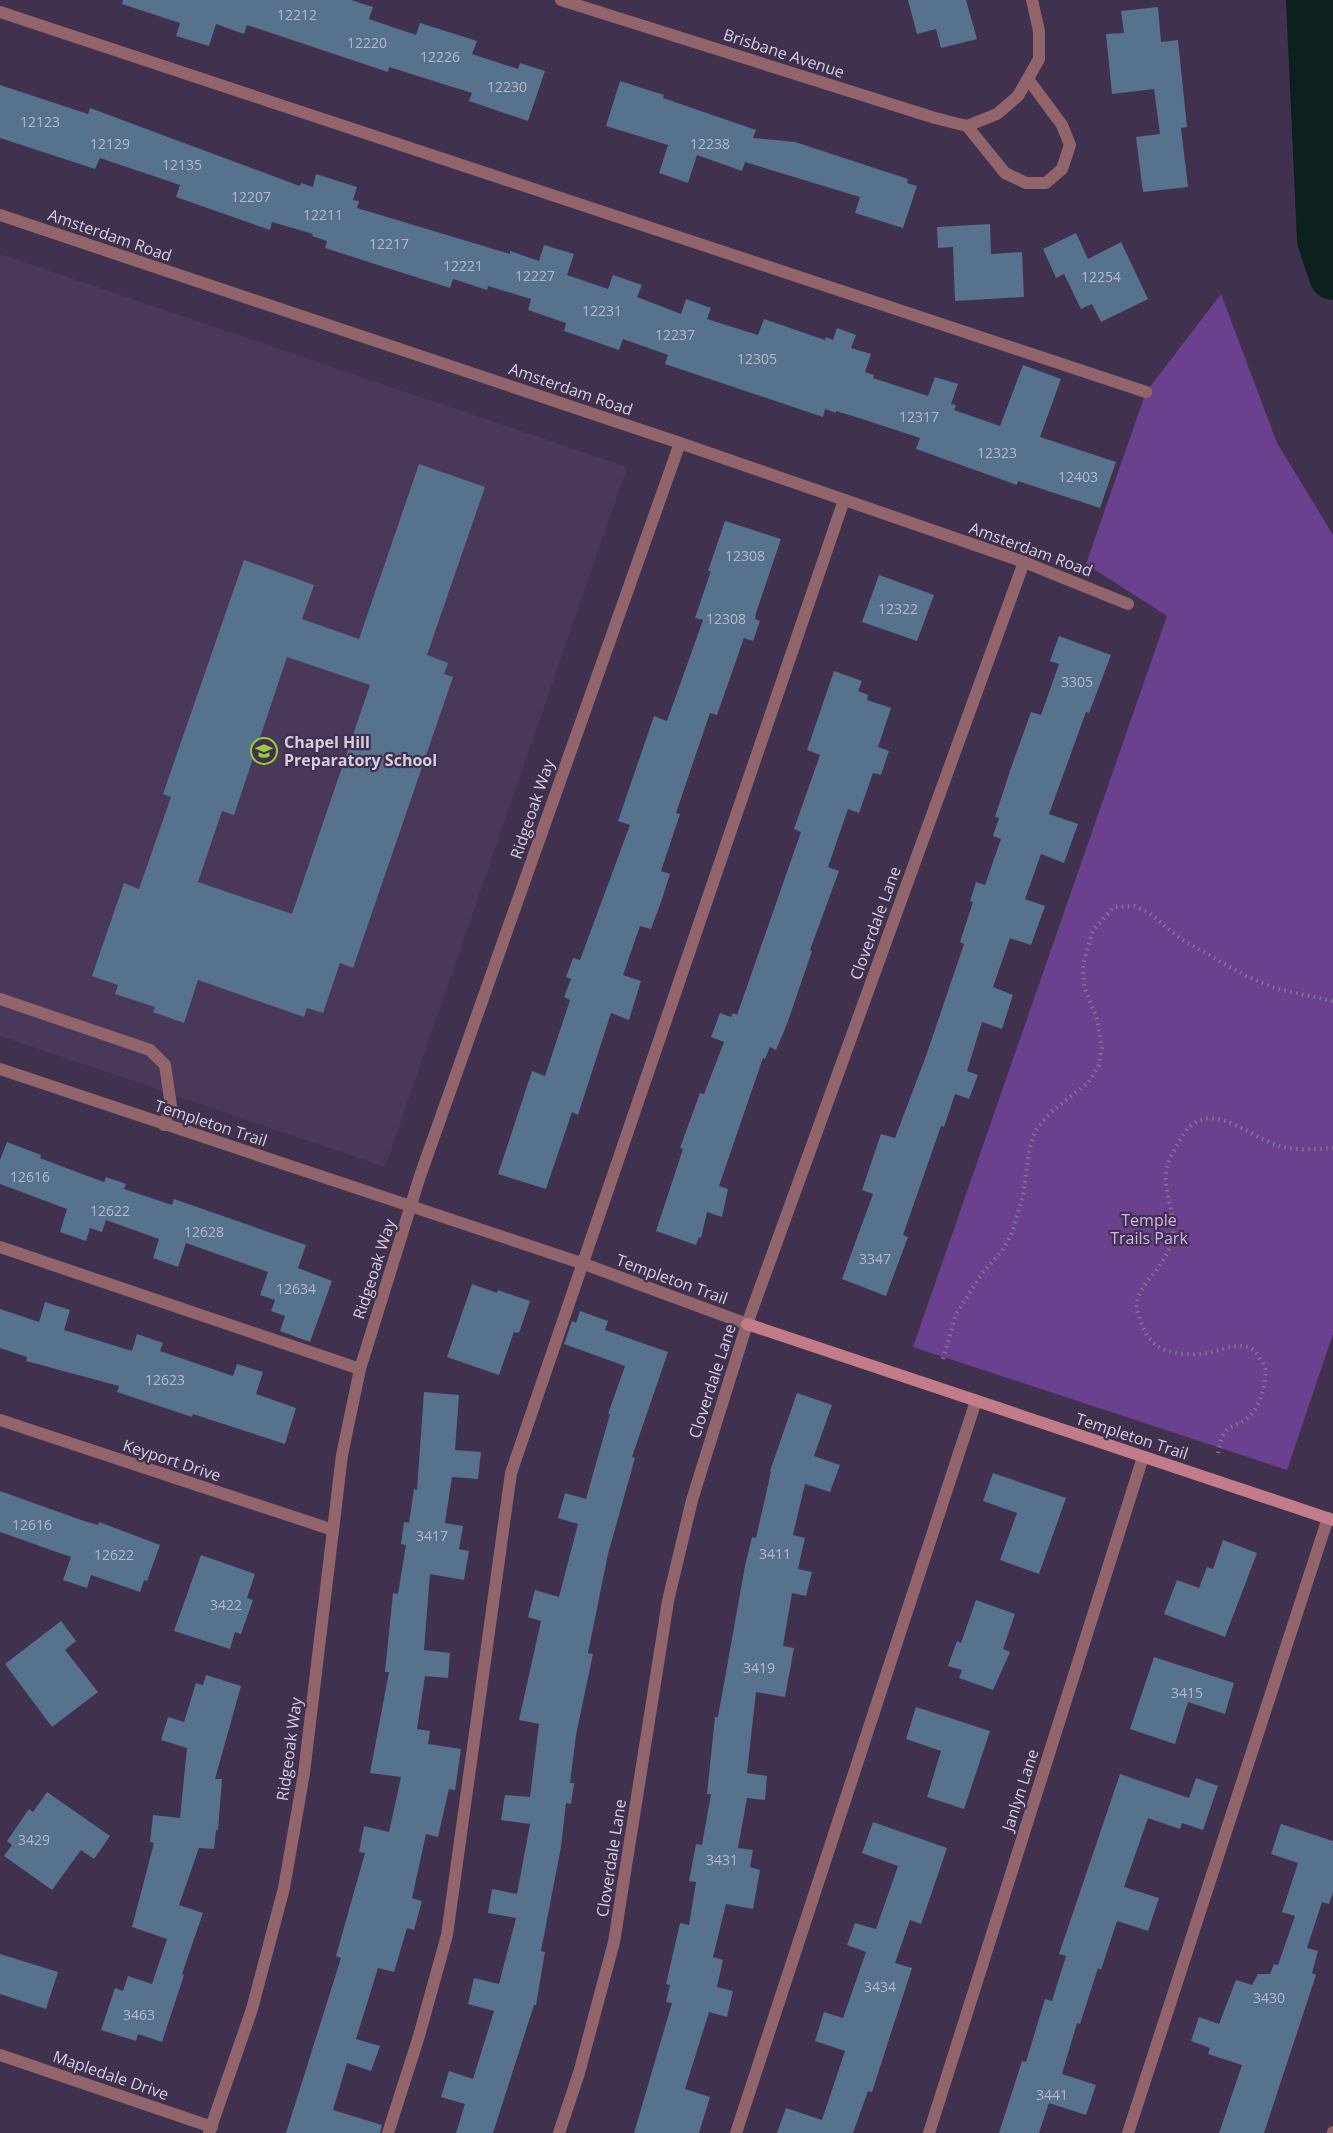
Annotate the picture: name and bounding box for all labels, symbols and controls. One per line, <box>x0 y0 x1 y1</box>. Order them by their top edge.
house number: 12212 <box>277 5 317 24</box>
street label: Brisbane Avenue <box>721 23 847 83</box>
house number: 12220 <box>347 33 387 52</box>
house number: 12226 <box>420 47 460 66</box>
house number: 12230 <box>487 77 527 96</box>
house number: 12123 <box>20 112 60 131</box>
house number: 12129 <box>90 134 130 153</box>
house number: 12238 <box>690 134 730 153</box>
house number: 12135 <box>162 155 202 174</box>
house number: 12207 <box>231 187 271 206</box>
street label: Amsterdam Road <box>45 204 175 266</box>
house number: 12211 <box>303 205 343 224</box>
house number: 12217 <box>369 234 409 253</box>
house number: 12221 <box>443 256 483 275</box>
house number: 12227 <box>515 266 555 285</box>
house number: 12254 <box>1081 267 1121 286</box>
house number: 12231 <box>582 301 622 320</box>
house number: 12237 <box>655 325 695 344</box>
house number: 12305 <box>737 349 777 368</box>
street label: Amsterdam Road <box>506 358 636 420</box>
house number: 12317 <box>899 407 939 426</box>
house number: 12323 <box>977 443 1017 462</box>
house number: 12403 <box>1058 467 1098 486</box>
street label: Amsterdam Road <box>966 516 1096 582</box>
house number: 12308 <box>725 546 765 565</box>
house number: 12322 <box>878 599 918 618</box>
house number: 12308 <box>706 609 746 628</box>
house number: 3305 <box>1061 672 1093 691</box>
place label: Chapel Hill Preparatory School <box>284 731 437 771</box>
school or university icon: Chapel Hill Preparatory School <box>249 736 279 766</box>
street label: Ridgeoak Way <box>505 755 560 862</box>
street label: Cloverdale Lane <box>844 863 906 983</box>
street label: Templeton Trail <box>152 1094 270 1152</box>
house number: 12616 <box>10 1167 50 1186</box>
house number: 12622 <box>90 1201 130 1220</box>
park label: Temple Trails Park <box>1110 1209 1188 1249</box>
street label: Ridgeoak Way <box>347 1215 401 1322</box>
house number: 12628 <box>184 1222 224 1241</box>
street label: Templeton Trail <box>613 1249 731 1309</box>
house number: 3347 <box>859 1249 891 1268</box>
house number: 12634 <box>276 1279 316 1298</box>
street label: Cloverdale Lane <box>683 1321 741 1441</box>
house number: 12623 <box>145 1370 185 1389</box>
street label: Templeton Trail <box>1073 1407 1191 1465</box>
street label: Keyport Drive <box>120 1434 224 1486</box>
house number: 12616 <box>12 1515 52 1534</box>
house number: 3417 <box>416 1526 448 1545</box>
house number: 3411 <box>759 1544 791 1563</box>
house number: 12622 <box>94 1545 134 1564</box>
house number: 3422 <box>210 1595 242 1614</box>
house number: 3419 <box>743 1658 775 1677</box>
house number: 3415 <box>1171 1683 1203 1702</box>
street label: Ridgeoak Way <box>271 1695 307 1802</box>
street label: Janlyn Lane <box>996 1746 1044 1836</box>
street label: Cloverdale Lane <box>591 1797 631 1919</box>
house number: 3429 <box>18 1830 50 1849</box>
house number: 3431 <box>706 1850 738 1869</box>
house number: 3434 <box>864 1977 896 1996</box>
house number: 3430 <box>1253 1988 1285 2007</box>
house number: 3463 <box>123 2005 155 2024</box>
street label: Mapledale Drive <box>50 2045 172 2105</box>
house number: 3441 <box>1036 2085 1068 2104</box>

